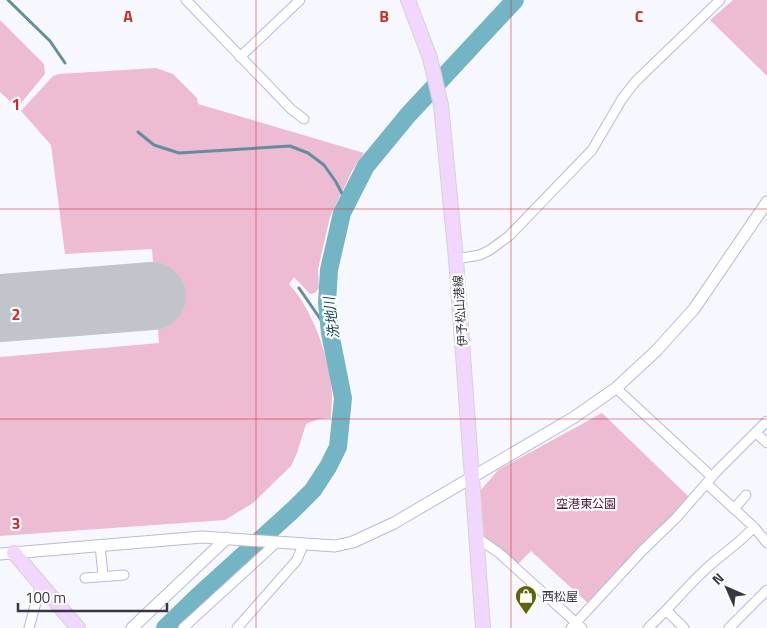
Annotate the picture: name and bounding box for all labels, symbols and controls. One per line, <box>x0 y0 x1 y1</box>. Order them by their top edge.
text: A <box>123 4 133 28</box>
text: B <box>379 4 389 28</box>
text: C <box>635 4 644 28</box>
text: 1 <box>12 92 20 116</box>
street label: 伊予松山港線 <box>448 274 472 348</box>
water label: 洗地川 <box>318 294 344 340</box>
text: 2 <box>12 302 20 326</box>
park label: 空港東公園 <box>556 494 616 513</box>
text: 3 <box>12 511 20 535</box>
north arrow <box>702 563 752 613</box>
text: N <box>707 568 728 589</box>
scale bar <box>18 580 166 612</box>
shop icon: 西松屋 <box>514 584 538 615</box>
text: 100 m <box>25 586 66 609</box>
place label: 西松屋 <box>542 587 578 606</box>

